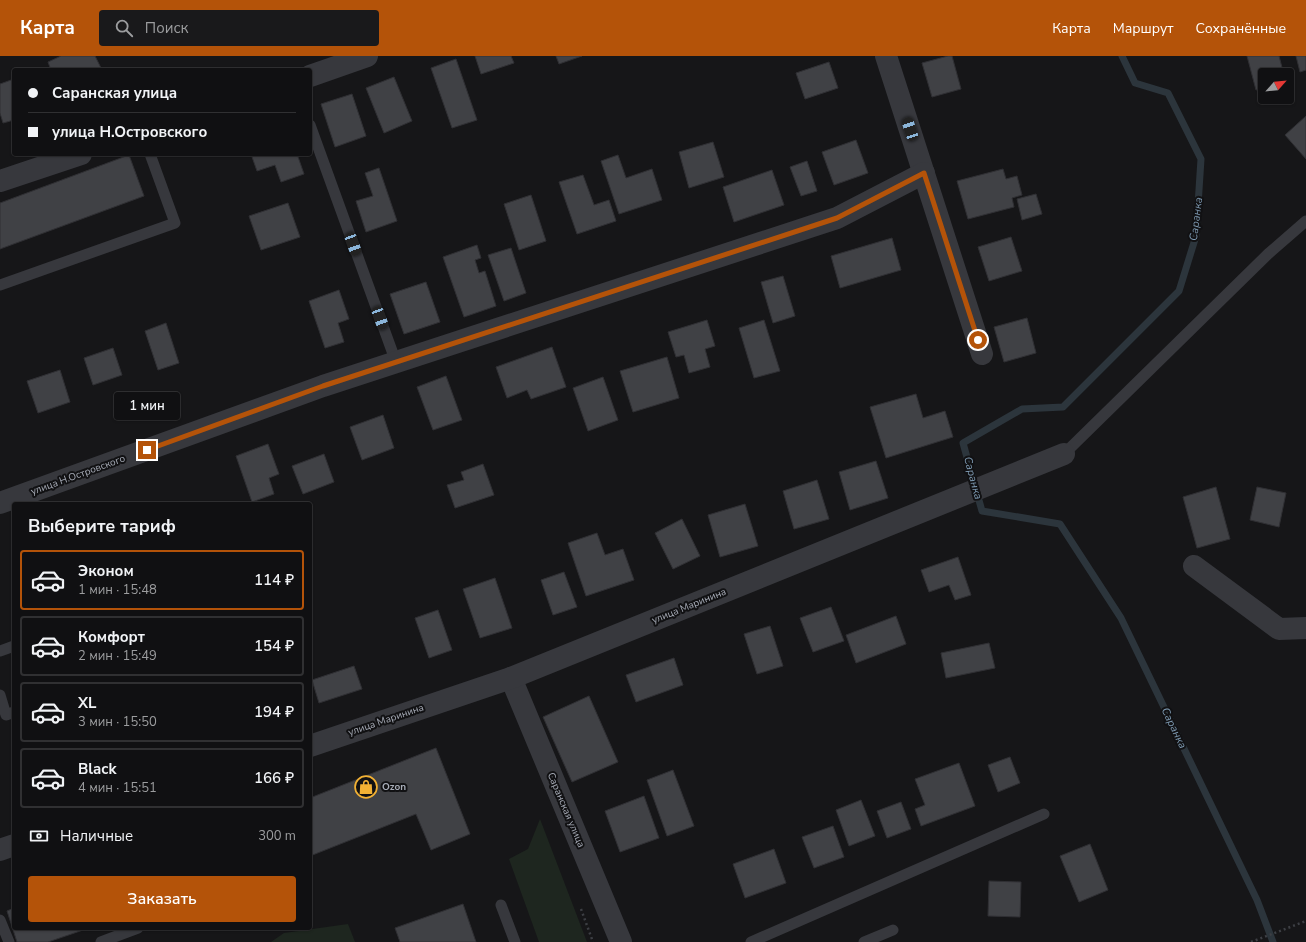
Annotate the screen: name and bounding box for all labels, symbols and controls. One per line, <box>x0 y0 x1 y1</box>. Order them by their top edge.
search box <box>99 10 379 46</box>
text: Карта <box>20 15 75 41</box>
icon: search <box>113 17 135 39</box>
text: Поиск <box>145 18 188 38</box>
text: Карта <box>1052 19 1091 38</box>
text: Маршрут <box>1113 19 1174 38</box>
text: Сохранённые <box>1196 19 1286 38</box>
north arrow <box>1258 68 1294 104</box>
map controls <box>1258 68 1294 104</box>
text: Саранская улица <box>52 83 177 103</box>
car <box>901 116 919 142</box>
text: улица Н.Островского <box>52 122 207 142</box>
water label: Саранка <box>1186 196 1206 242</box>
car <box>343 231 363 257</box>
car <box>370 305 390 331</box>
route start <box>969 331 987 349</box>
callout: 1 мин <box>114 392 180 420</box>
text: 1 мин <box>129 397 165 415</box>
route end <box>138 441 156 459</box>
street label: улица Н.Островского <box>29 451 128 499</box>
water label: Саранка <box>960 455 986 501</box>
text: Выберите тариф <box>28 514 176 538</box>
text: Эконом <box>78 561 134 581</box>
icon: car <box>30 562 66 598</box>
text: 114 ₽ <box>254 570 294 590</box>
text: 1 мин · 15:48 <box>78 581 157 599</box>
street label: улица Маринина <box>650 585 728 627</box>
text: Комфорт <box>78 627 145 647</box>
icon: car <box>30 628 66 664</box>
text: 154 ₽ <box>254 636 294 656</box>
text: 2 мин · 15:49 <box>78 647 157 665</box>
text: XL <box>78 693 97 713</box>
icon: car <box>30 694 66 730</box>
street label: улица Маринина <box>346 700 426 740</box>
text: 194 ₽ <box>254 702 294 722</box>
water label: Саранка <box>1158 705 1190 751</box>
text: 3 мин · 15:50 <box>78 713 157 731</box>
text: Black <box>78 759 116 779</box>
icon: car <box>30 760 66 796</box>
text: 166 ₽ <box>254 768 294 788</box>
street label: Саранская улица <box>544 770 588 850</box>
shop icon: Ozon <box>353 774 379 800</box>
text: 4 мин · 15:51 <box>78 779 157 797</box>
place label: Ozon <box>382 780 406 794</box>
icon: cash <box>28 825 50 847</box>
text: Наличные <box>60 826 133 846</box>
text: 300 m <box>258 827 296 845</box>
button: Заказать <box>28 876 296 922</box>

